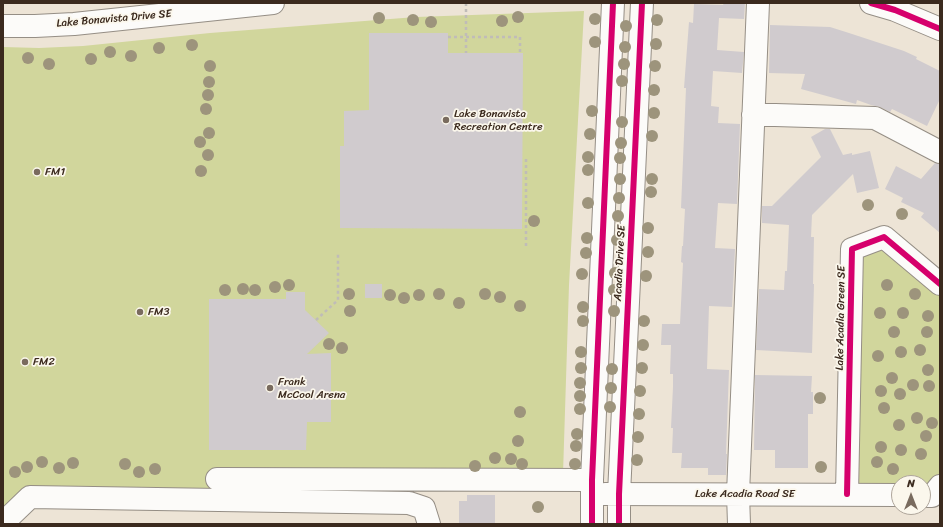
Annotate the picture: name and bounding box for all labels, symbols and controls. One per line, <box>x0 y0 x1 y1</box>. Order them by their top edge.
street label: Lake Bonavista Drive SE <box>56 7 172 31</box>
place label: Lake Bonavista Recreation Centre <box>454 107 543 133</box>
marker: Lake Bonavista Recreation Centre <box>441 115 451 125</box>
place label: FM1 <box>45 165 65 179</box>
marker: FM1 <box>32 167 42 177</box>
street label: Acadia Drive SE <box>611 225 629 301</box>
street label: Lake Acadia Green SE <box>833 265 849 371</box>
place label: FM3 <box>148 305 169 319</box>
marker: FM3 <box>135 307 145 317</box>
place label: FM2 <box>33 355 55 369</box>
marker: FM2 <box>20 357 30 367</box>
place label: Frank McCool Arena <box>278 375 345 401</box>
marker: Frank McCool Arena <box>265 383 275 393</box>
text: N <box>907 474 915 493</box>
north arrow <box>891 475 931 515</box>
street label: Lake Acadia Road SE <box>695 487 795 501</box>

